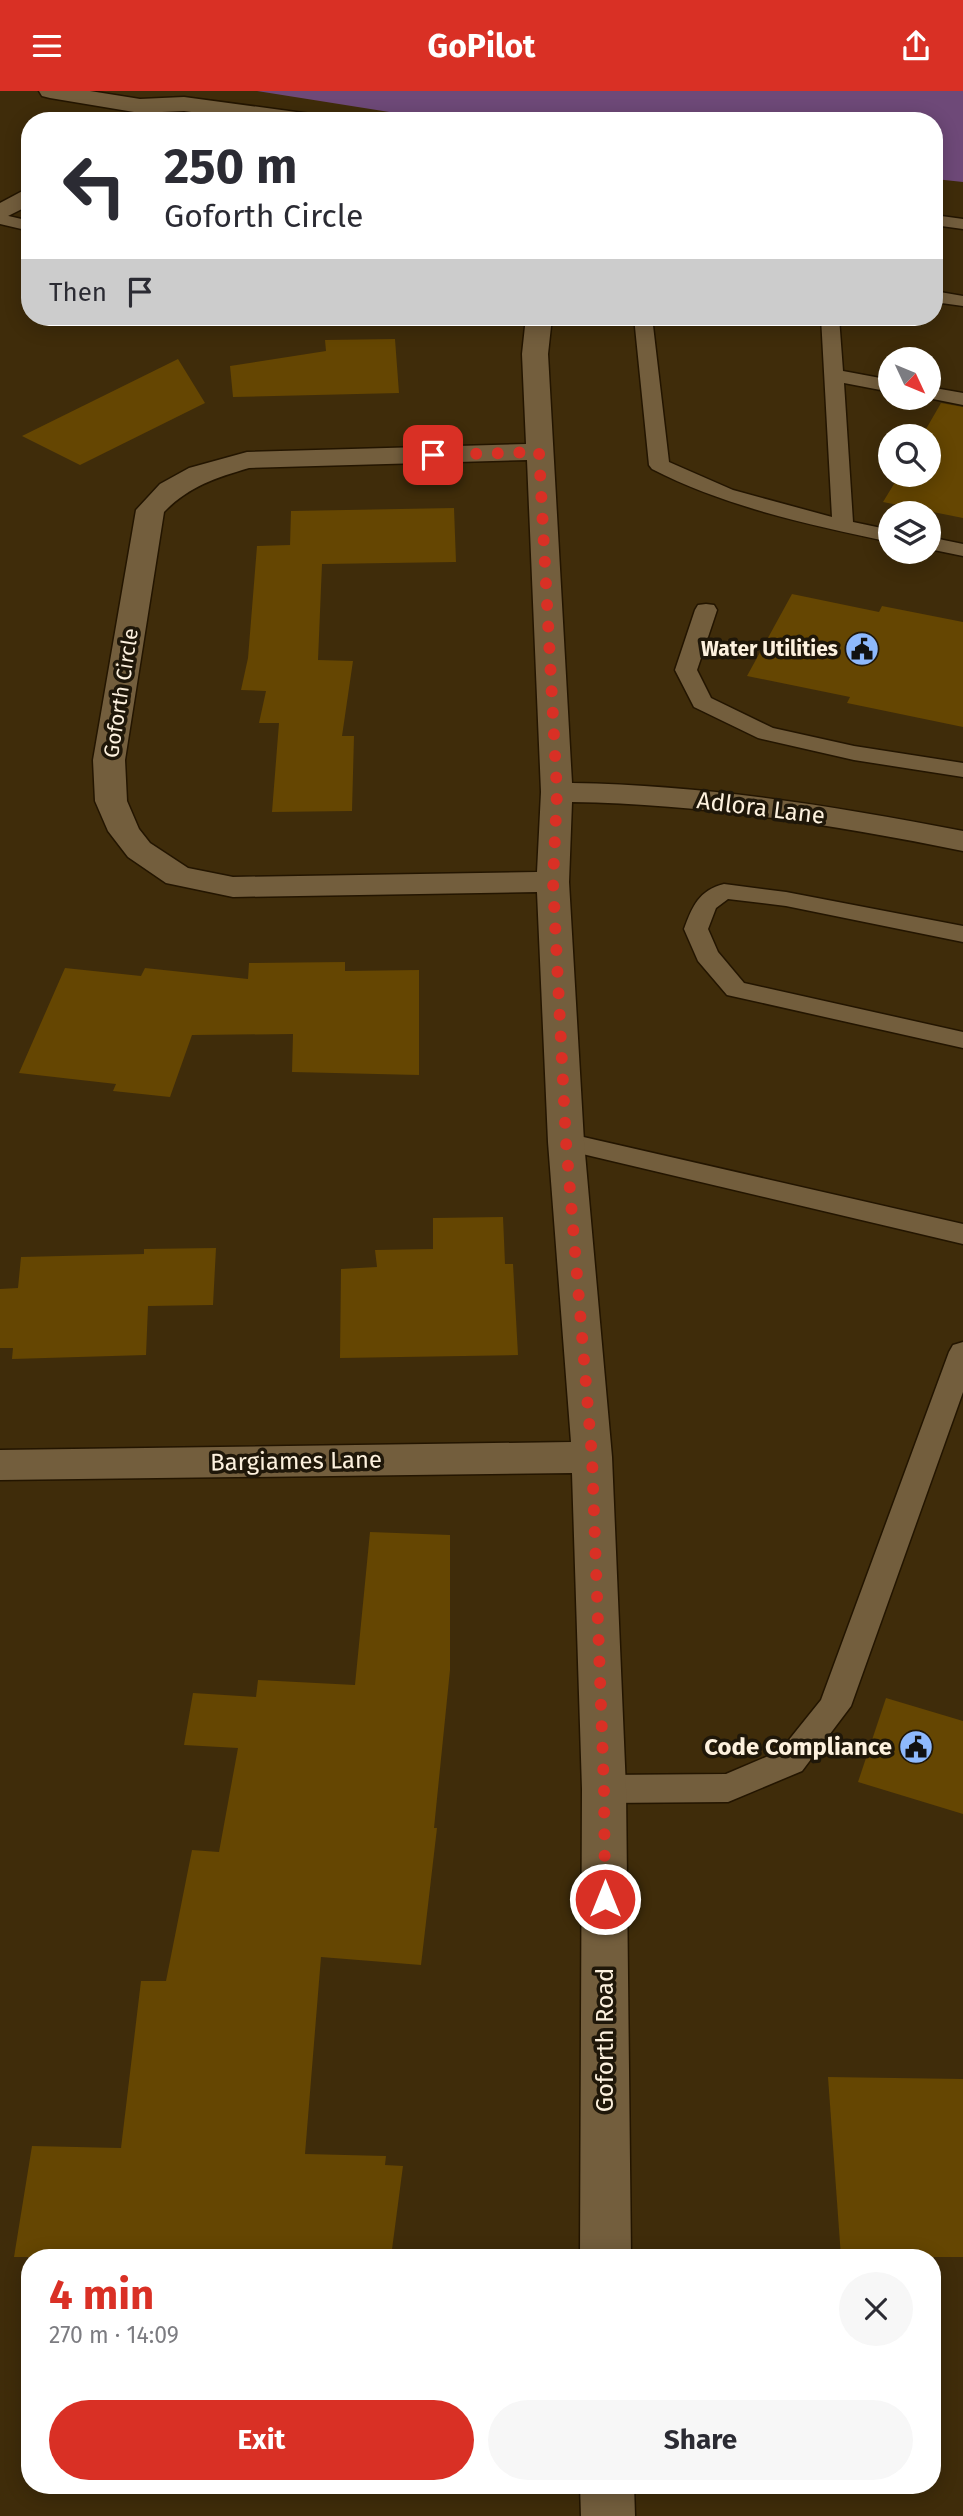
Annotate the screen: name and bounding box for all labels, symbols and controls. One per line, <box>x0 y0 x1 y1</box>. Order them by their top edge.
icon: menu <box>28 27 66 65</box>
text: GoPilot <box>428 27 535 65</box>
icon: share <box>897 27 935 65</box>
text: 250 m <box>164 137 297 196</box>
icon: left <box>49 140 140 231</box>
text: Goforth Circle <box>164 197 363 235</box>
icon: arrive <box>121 273 159 311</box>
text: Then <box>49 277 107 308</box>
north arrow <box>878 347 942 409</box>
map controls <box>878 347 941 564</box>
button: search <box>878 424 941 487</box>
pin <box>403 425 463 485</box>
icon: arrive <box>414 436 452 474</box>
button: layers <box>878 501 941 564</box>
street label: Goforth Circle <box>98 626 144 760</box>
public building icon: Water Utilities <box>843 630 881 668</box>
place label: Water Utilities <box>701 636 838 662</box>
street label: Adlora Lane <box>695 786 827 830</box>
street label: Bargiames Lane <box>210 1446 382 1476</box>
public building icon: Code Compliance <box>897 1728 935 1766</box>
place label: Code Compliance <box>704 1733 892 1761</box>
position arrow <box>568 1862 642 1936</box>
street label: Goforth Road <box>591 1968 619 2112</box>
text: 4 min <box>49 2270 154 2320</box>
button: close <box>839 2272 913 2346</box>
text: 270 m · 14:09 <box>49 2321 179 2349</box>
button: Exit <box>49 2400 474 2480</box>
button: Share <box>488 2400 913 2480</box>

